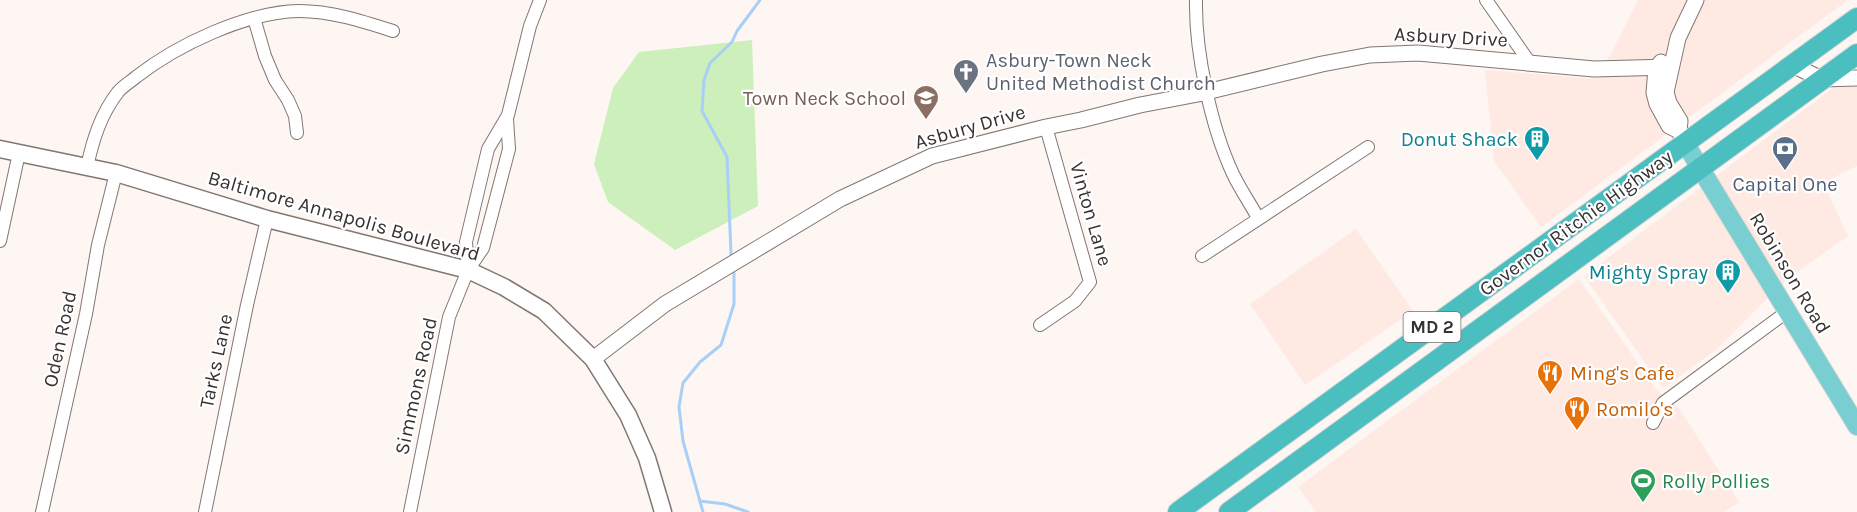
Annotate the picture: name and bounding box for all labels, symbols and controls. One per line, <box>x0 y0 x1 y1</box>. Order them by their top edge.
street label: Asbury Drive <box>1393 23 1509 51</box>
place label: Asbury-Town Neck United Methodist Church <box>986 49 1216 95</box>
church icon: Asbury-Town Neck United Methodist Church <box>951 57 981 95</box>
school or university icon: Town Neck School <box>911 83 941 121</box>
place label: Town Neck School <box>743 87 906 110</box>
street label: Asbury Drive <box>912 100 1028 154</box>
building icon: Donut Shack <box>1522 124 1552 162</box>
place label: Donut Shack <box>1401 128 1518 151</box>
bank icon: Capital One <box>1770 134 1800 172</box>
street label: Governor Ritchie Highway <box>1475 145 1677 301</box>
street label: Vinton Lane <box>1065 159 1117 269</box>
street label: Baltimore Annapolis Boulevard <box>205 166 483 266</box>
place label: Capital One <box>1732 173 1838 196</box>
street label: Robinson Road <box>1745 208 1835 338</box>
building icon: Mighty Spray <box>1713 257 1743 295</box>
place label: Mighty Spray <box>1589 261 1708 284</box>
street label: Oden Road <box>39 289 81 389</box>
street label: Tarks Lane <box>195 312 237 410</box>
road number: MD 2 <box>1404 312 1460 342</box>
street label: Simmons Road <box>390 315 442 457</box>
restaurant icon: Ming's Cafe <box>1535 358 1565 396</box>
place label: Ming's Cafe <box>1570 362 1675 385</box>
restaurant icon: Romilo's <box>1562 394 1592 432</box>
place label: Romilo's <box>1596 398 1674 421</box>
sports icon: Rolly Pollies <box>1628 466 1658 504</box>
place label: Rolly Pollies <box>1662 470 1770 493</box>

